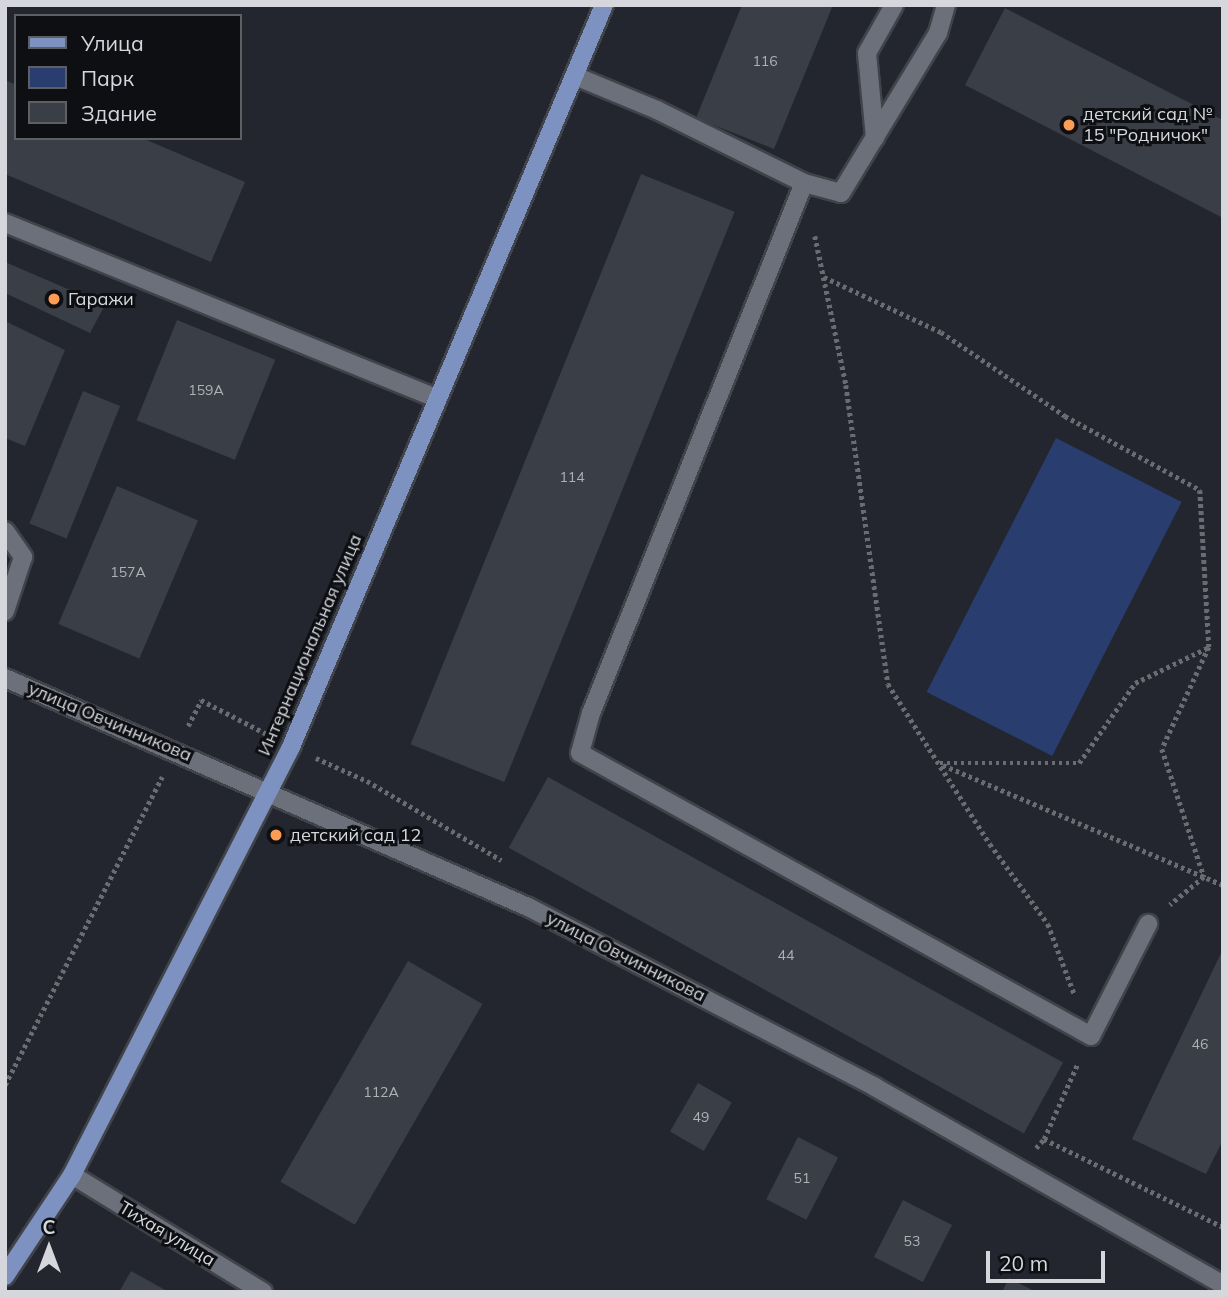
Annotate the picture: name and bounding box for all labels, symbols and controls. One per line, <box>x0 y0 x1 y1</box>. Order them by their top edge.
legend <box>14 14 242 140</box>
text: Улица <box>81 30 144 56</box>
house number: 116 <box>752 53 778 69</box>
text: Парк <box>81 65 134 91</box>
text: Здание <box>81 100 157 126</box>
place label: детский сад № 15 "Родничок" <box>1083 104 1212 146</box>
marker: детский сад № 15 "Родничок" <box>1061 117 1077 133</box>
place label: Гаражи <box>68 288 134 310</box>
marker: Гаражи <box>46 291 62 307</box>
house number: 159А <box>188 382 224 398</box>
house number: 114 <box>559 469 585 485</box>
street label: Интернациональная улица <box>254 531 366 759</box>
house number: 157А <box>110 564 146 580</box>
street label: улица Овчинникова <box>25 678 195 766</box>
place label: детский сад 12 <box>290 824 421 846</box>
marker: детский сад 12 <box>268 827 284 843</box>
street label: улица Овчинникова <box>543 908 709 1006</box>
house number: 44 <box>778 947 794 963</box>
house number: 46 <box>1192 1036 1208 1052</box>
house number: 112А <box>363 1084 399 1100</box>
house number: 49 <box>693 1109 709 1125</box>
house number: 51 <box>794 1170 810 1186</box>
street label: Тихая улица <box>115 1197 219 1271</box>
north arrow <box>14 1213 84 1283</box>
text: С <box>42 1215 56 1239</box>
house number: 53 <box>904 1233 920 1249</box>
scale bar <box>990 1238 1109 1282</box>
text: 20 m <box>999 1250 1048 1276</box>

